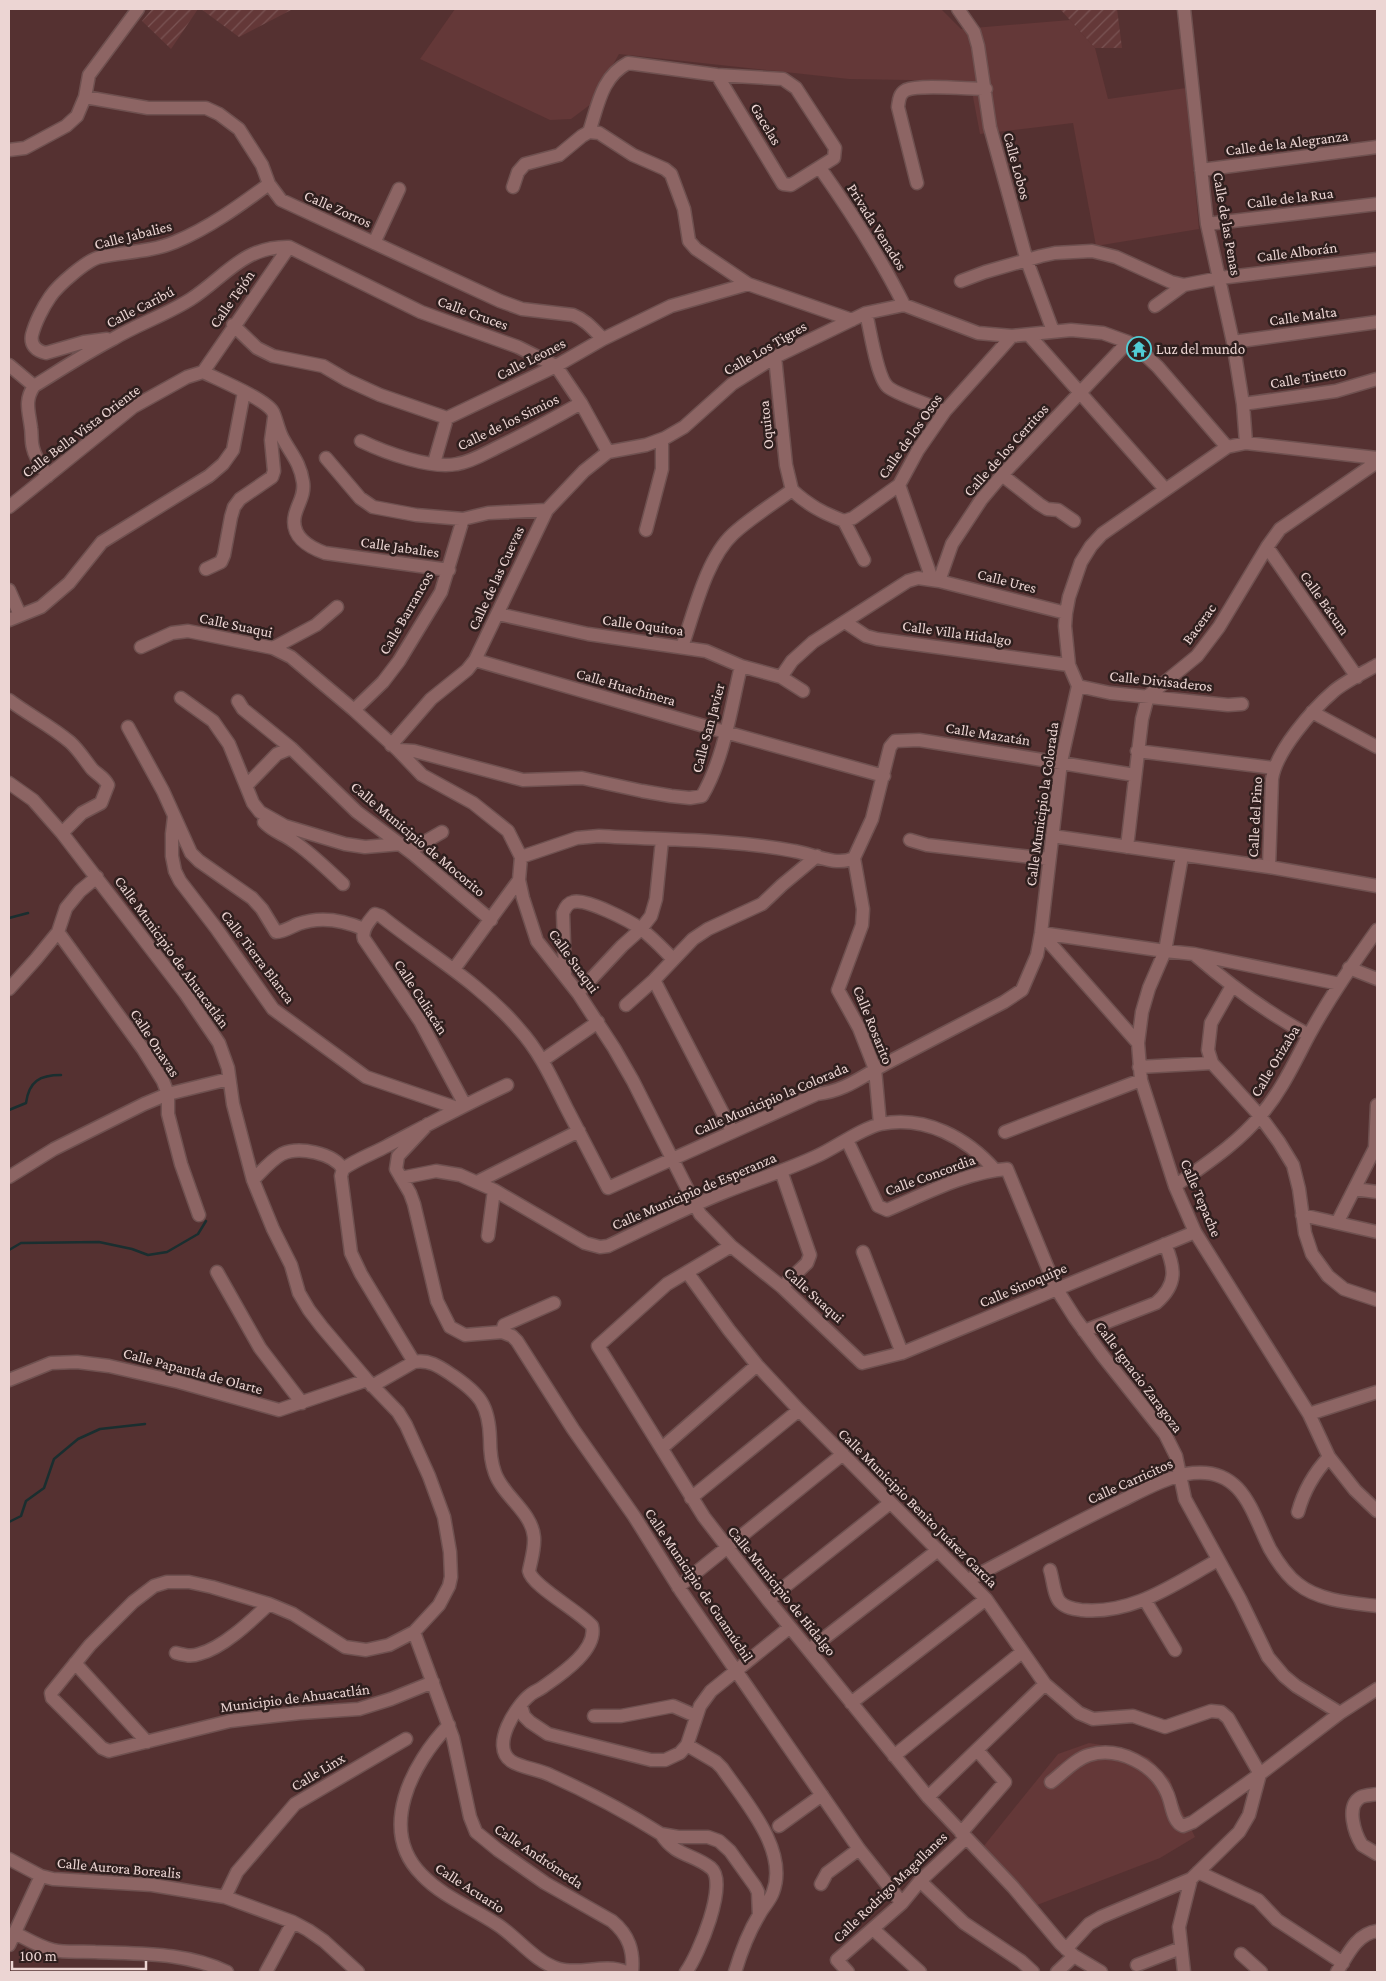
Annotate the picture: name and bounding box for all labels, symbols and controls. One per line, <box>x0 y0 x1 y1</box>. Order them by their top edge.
street label: Gacelas <box>747 100 785 148</box>
street label: Calle de la Alegranza <box>1225 128 1350 159</box>
street label: Calle Lobos <box>1000 131 1034 201</box>
street label: Calle de las Penas <box>1210 171 1244 277</box>
street label: Privada Venados <box>844 181 910 273</box>
street label: Calle de la Rua <box>1246 185 1334 211</box>
street label: Calle Zorros <box>302 187 374 231</box>
street label: Calle Jabalies <box>93 218 174 253</box>
street label: Calle Alborán <box>1256 239 1338 265</box>
street label: Calle Tejón <box>206 267 258 331</box>
street label: Calle Caribú <box>104 283 176 331</box>
street label: Calle Cruces <box>436 293 510 333</box>
street label: Calle Malta <box>1268 303 1338 329</box>
street label: Calle Los Tigres <box>721 318 810 379</box>
street label: Calle Leones <box>494 335 568 383</box>
temple icon: Luz del mundo <box>1126 336 1152 362</box>
place label: Luz del mundo <box>1156 341 1245 357</box>
street label: Calle Tinetto <box>1269 362 1347 392</box>
street label: Calle Bella Vista Oriente <box>19 381 143 481</box>
street label: Calle de los Simios <box>455 391 561 453</box>
street label: Calle de los Osos <box>875 391 945 481</box>
street label: Oquitoa <box>755 400 778 450</box>
street label: Calle de los Cerritos <box>960 401 1052 499</box>
street label: Calle de las Cuevas <box>465 523 527 633</box>
street label: Calle Jabalies <box>359 534 441 561</box>
street label: Calle Ures <box>976 566 1038 596</box>
street label: Calle Bácum <box>1297 568 1353 638</box>
street label: Calle Barrancos <box>376 569 436 657</box>
street label: Bacerac <box>1179 600 1219 647</box>
street label: Calle Suaqui <box>198 609 274 642</box>
street label: Calle Oquitoa <box>601 611 685 640</box>
street label: Calle Villa Hidalgo <box>901 617 1013 650</box>
street label: Calle Huachinera <box>575 665 678 709</box>
street label: Calle Divisaderos <box>1109 668 1213 694</box>
street label: Calle San Javier <box>688 681 729 775</box>
street label: Calle Mazatán <box>944 719 1032 749</box>
street label: Calle Municipio la Colorada <box>1023 721 1062 887</box>
street label: Calle del Pino <box>1245 776 1265 858</box>
street label: Calle Municipio de Mocorito <box>347 778 488 901</box>
street label: Calle Municipio de Ahuacatlán <box>111 873 232 1031</box>
street label: Calle Tierra Blanca <box>218 907 298 1007</box>
street label: Calle Suaqui <box>545 926 602 996</box>
street label: Calle Culiacán <box>391 957 451 1037</box>
street label: Calle Rosarito <box>850 984 896 1066</box>
street label: Calle Onavas <box>127 1006 183 1080</box>
street label: Calle Orizaba <box>1247 1022 1303 1100</box>
street label: Calle Municipio la Colorada <box>692 1059 851 1140</box>
street label: Calle Municipio de Esperanza <box>610 1149 779 1234</box>
street label: Calle Concordia <box>883 1151 977 1199</box>
street label: Calle Tepache <box>1177 1157 1225 1240</box>
street label: Calle Sinoquipe <box>977 1259 1070 1312</box>
street label: Calle Suaqui <box>780 1264 847 1327</box>
street label: Calle Ignacio Zaragoza <box>1091 1318 1186 1436</box>
street label: Calle Papantla de Olarte <box>121 1345 265 1398</box>
street label: Calle Municipio Benito Juárez García <box>834 1425 1001 1592</box>
street label: Calle Carricitos <box>1085 1455 1175 1507</box>
street label: Calle Municipio de Guamúchil <box>641 1505 756 1665</box>
street label: Calle Municipio de Hidalgo <box>724 1523 839 1660</box>
street label: Municipio de Ahuacatlán <box>219 1681 371 1716</box>
street label: Calle Linx <box>288 1750 348 1794</box>
street label: Calle Andrómeda <box>492 1820 586 1892</box>
street label: Calle Rodrigo Magallanes <box>830 1828 951 1946</box>
street label: Calle Aurora Borealis <box>56 1855 182 1881</box>
street label: Calle Acuario <box>432 1860 508 1916</box>
scale bar <box>12 1938 146 1970</box>
text: 100 m <box>20 1948 57 1964</box>

